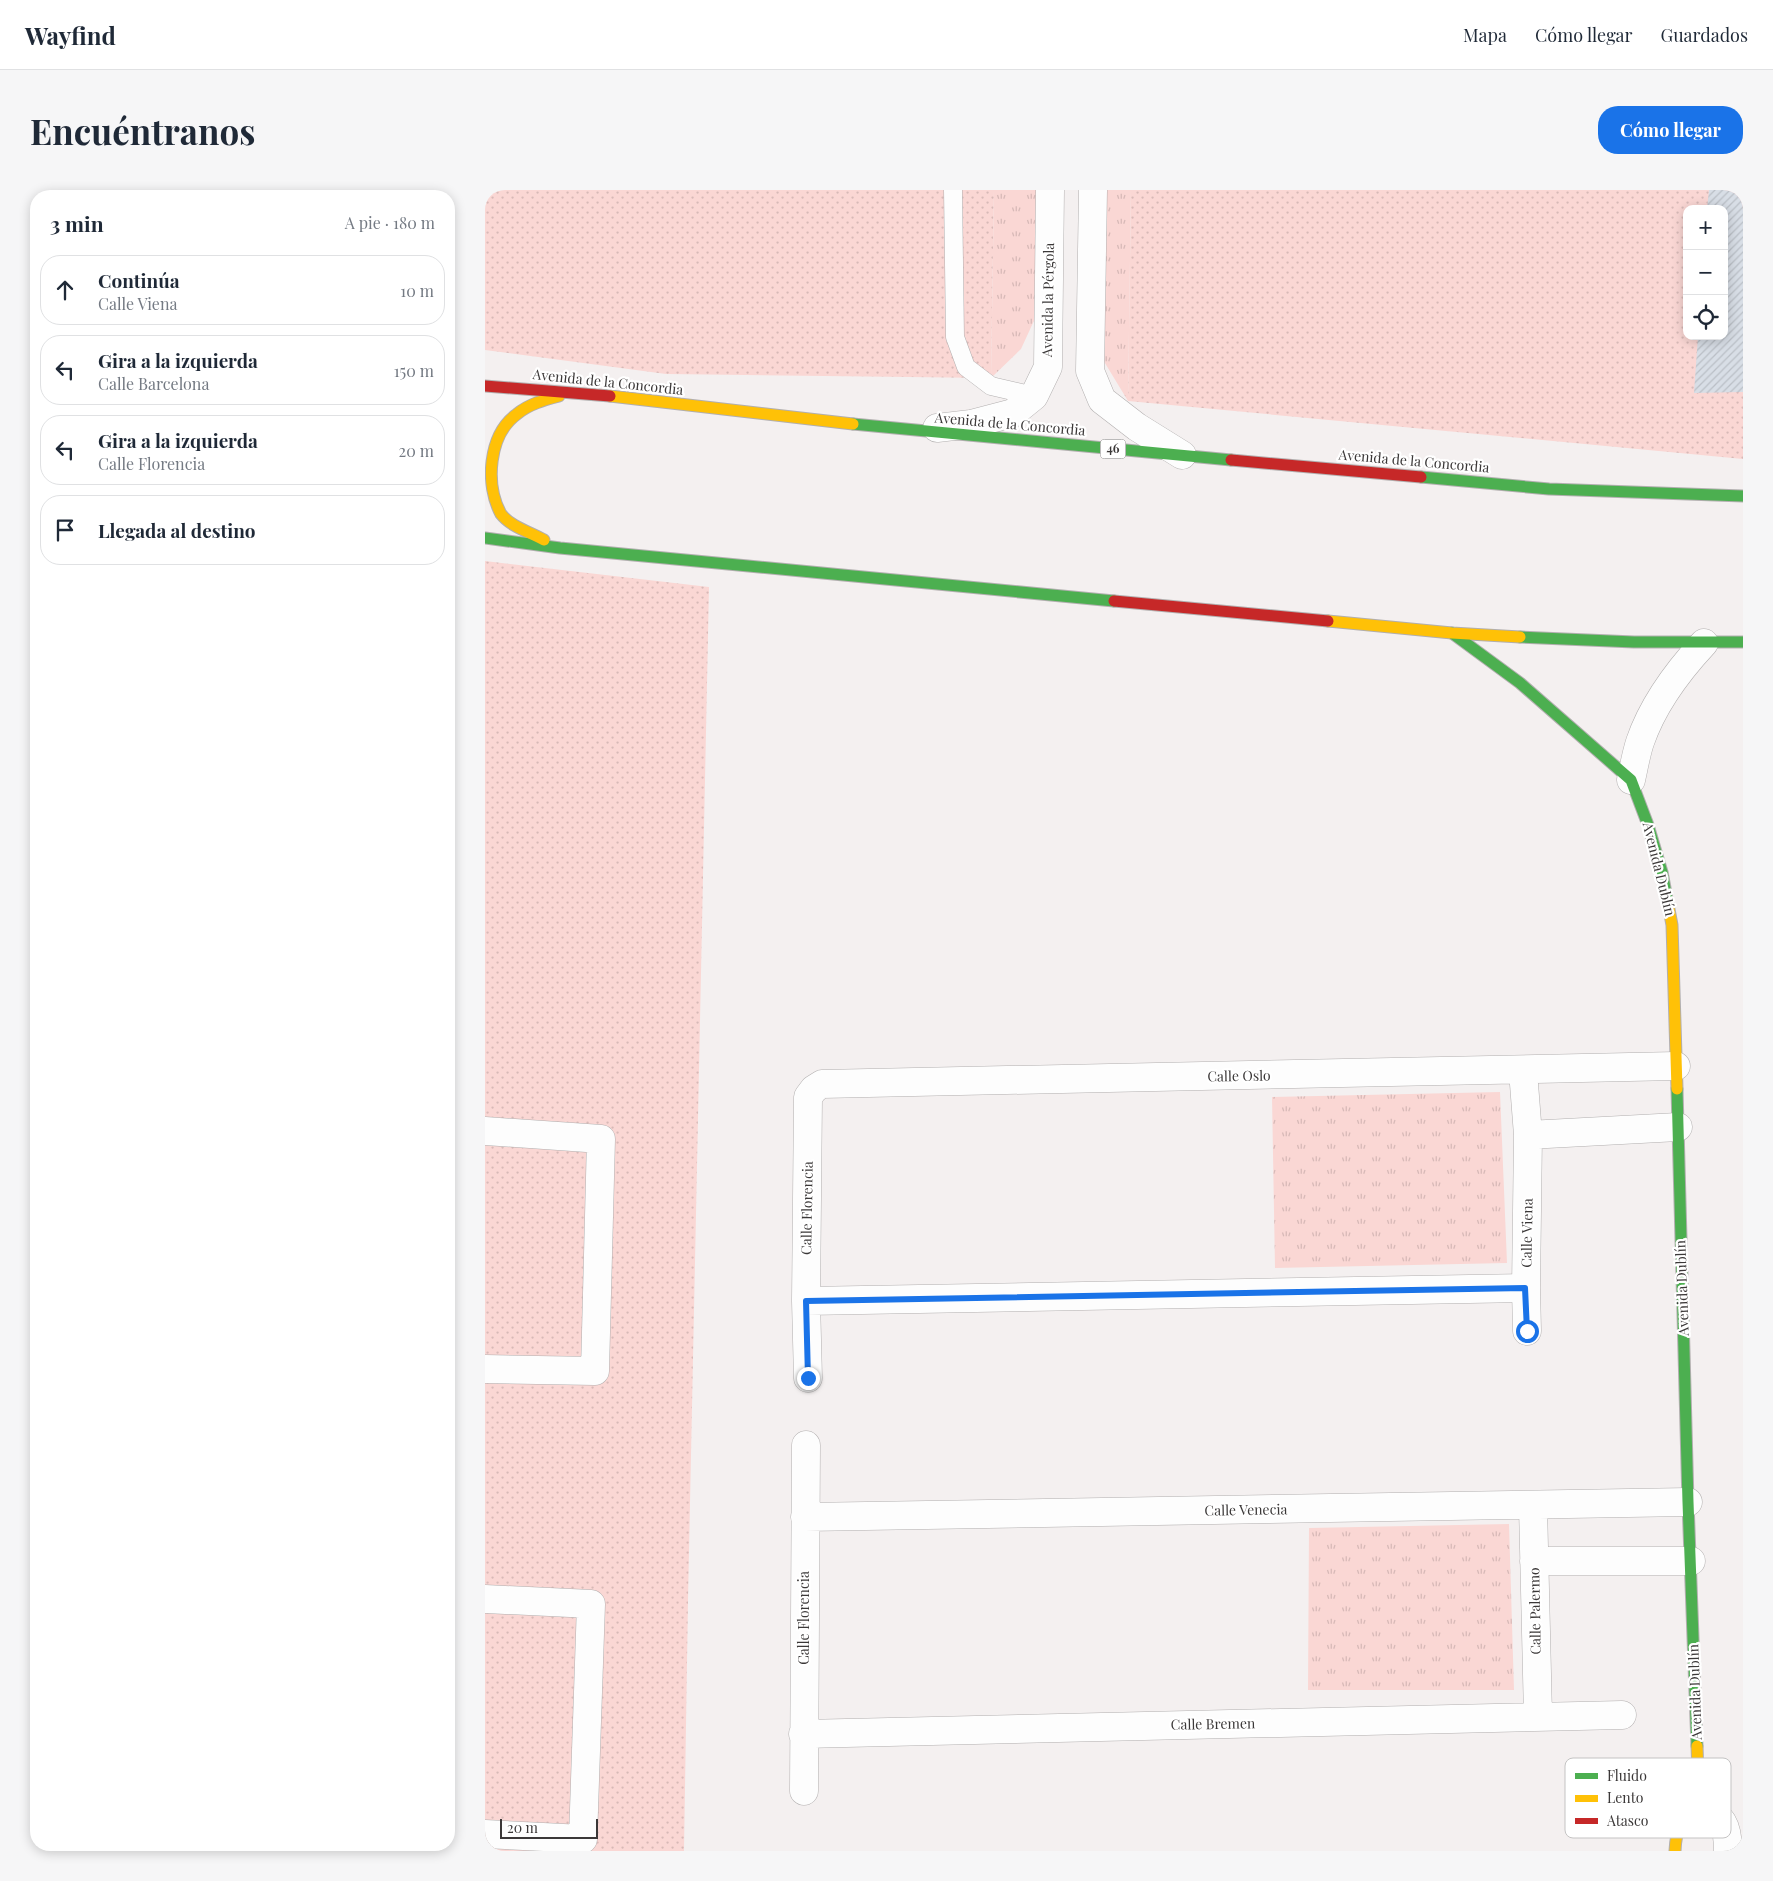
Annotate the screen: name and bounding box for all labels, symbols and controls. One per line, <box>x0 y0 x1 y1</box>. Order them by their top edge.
text: Wayfind <box>25 19 116 51</box>
text: Mapa <box>1463 23 1507 47</box>
text: Cómo llegar <box>1535 23 1632 47</box>
text: Guardados <box>1660 23 1748 47</box>
button: Cómo llegar <box>1598 106 1743 154</box>
text: Encuéntranos <box>30 107 255 154</box>
map controls <box>1683 205 1728 340</box>
button: + <box>1683 205 1728 250</box>
text: 3 min <box>50 209 104 237</box>
text: A pie · 180 m <box>345 212 435 233</box>
street label: Avenida la Pérgola <box>1037 243 1058 358</box>
button: − <box>1683 250 1728 295</box>
text: Continúa <box>98 267 180 293</box>
icon: ahead <box>51 276 79 304</box>
text: 10 m <box>400 280 434 301</box>
text: Calle Viena <box>98 293 177 314</box>
button: locate <box>1683 295 1728 340</box>
text: Gira a la izquierda <box>98 347 258 373</box>
icon: left <box>51 356 79 384</box>
text: 150 m <box>394 360 434 381</box>
street label: Avenida de la Concordia <box>531 364 684 399</box>
text: Calle Barcelona <box>98 373 209 394</box>
street label: Avenida de la Concordia <box>933 407 1086 440</box>
text: Gira a la izquierda <box>98 427 258 453</box>
icon: left <box>51 436 79 464</box>
text: 20 m <box>399 440 434 461</box>
road number: 46 <box>1101 440 1125 458</box>
street label: Avenida de la Concordia <box>1337 444 1490 477</box>
text: Calle Florencia <box>98 453 205 474</box>
icon: arrive <box>51 516 79 544</box>
text: Llegada al destino <box>98 517 256 543</box>
street label: Avenida Dublín <box>1638 819 1680 918</box>
street label: Calle Oslo <box>1207 1065 1271 1086</box>
street label: Calle Florencia <box>796 1161 817 1255</box>
street label: Calle Viena <box>1516 1198 1537 1268</box>
street label: Avenida Dublín <box>1670 1239 1693 1337</box>
route start <box>1516 1320 1539 1343</box>
route end <box>797 1367 820 1390</box>
street label: Calle Venecia <box>1204 1499 1288 1520</box>
street label: Calle Palermo <box>1524 1567 1545 1655</box>
street label: Calle Florencia <box>794 1571 813 1665</box>
street label: Avenida Dublín <box>1683 1643 1706 1741</box>
street label: Calle Bremen <box>1171 1713 1256 1734</box>
legend <box>1565 1758 1731 1838</box>
text: Fluido <box>1607 1766 1647 1785</box>
text: Lento <box>1607 1788 1644 1807</box>
text: Atasco <box>1606 1811 1649 1830</box>
scale bar <box>500 1816 597 1839</box>
text: 20 m <box>507 1818 538 1837</box>

